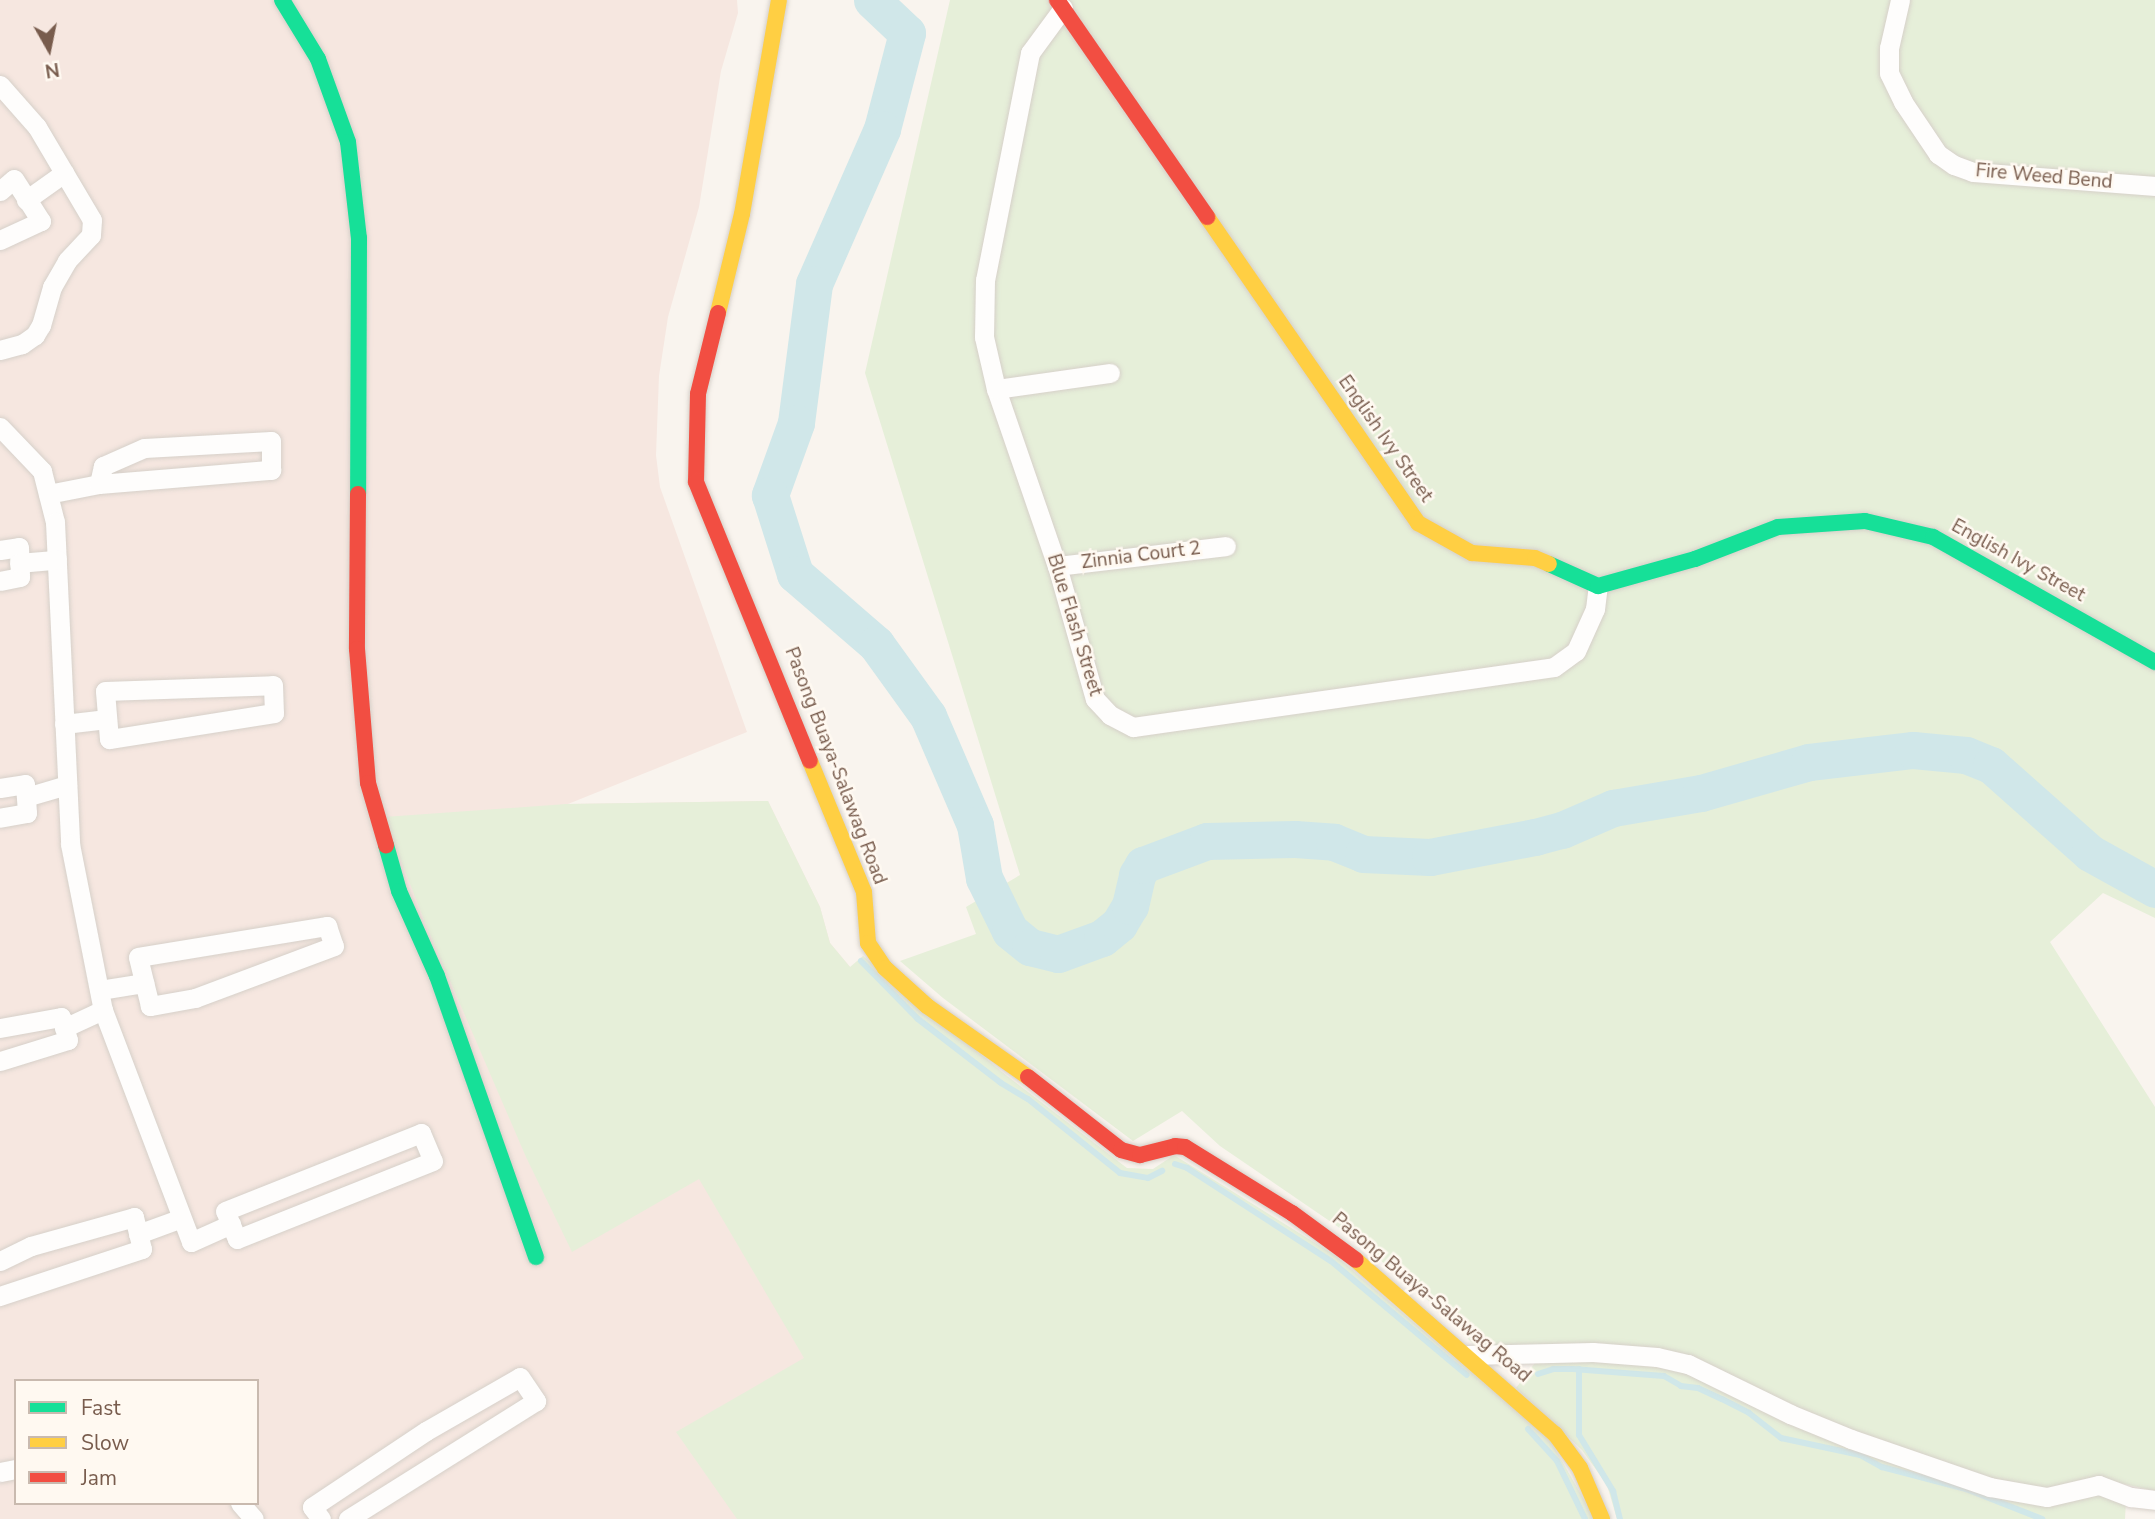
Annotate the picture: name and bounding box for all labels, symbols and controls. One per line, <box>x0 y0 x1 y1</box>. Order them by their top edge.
north arrow <box>14 14 84 84</box>
text: N <box>43 56 61 84</box>
street label: Fire Weed Bend <box>1975 160 2113 194</box>
street label: English Ivy Street <box>1333 371 1437 507</box>
street label: English Ivy Street <box>1947 515 2089 607</box>
street label: Zinnia Court 2 <box>1080 537 1202 575</box>
street label: Blue Flash Street <box>1042 551 1106 699</box>
street label: Pasong Buaya-Salawag Road <box>779 644 891 888</box>
street label: Pasong Buaya-Salawag Road <box>1327 1208 1535 1388</box>
legend <box>14 1379 259 1505</box>
text: Fast <box>81 1394 121 1422</box>
text: Slow <box>81 1429 129 1457</box>
text: Jam <box>81 1464 117 1492</box>

